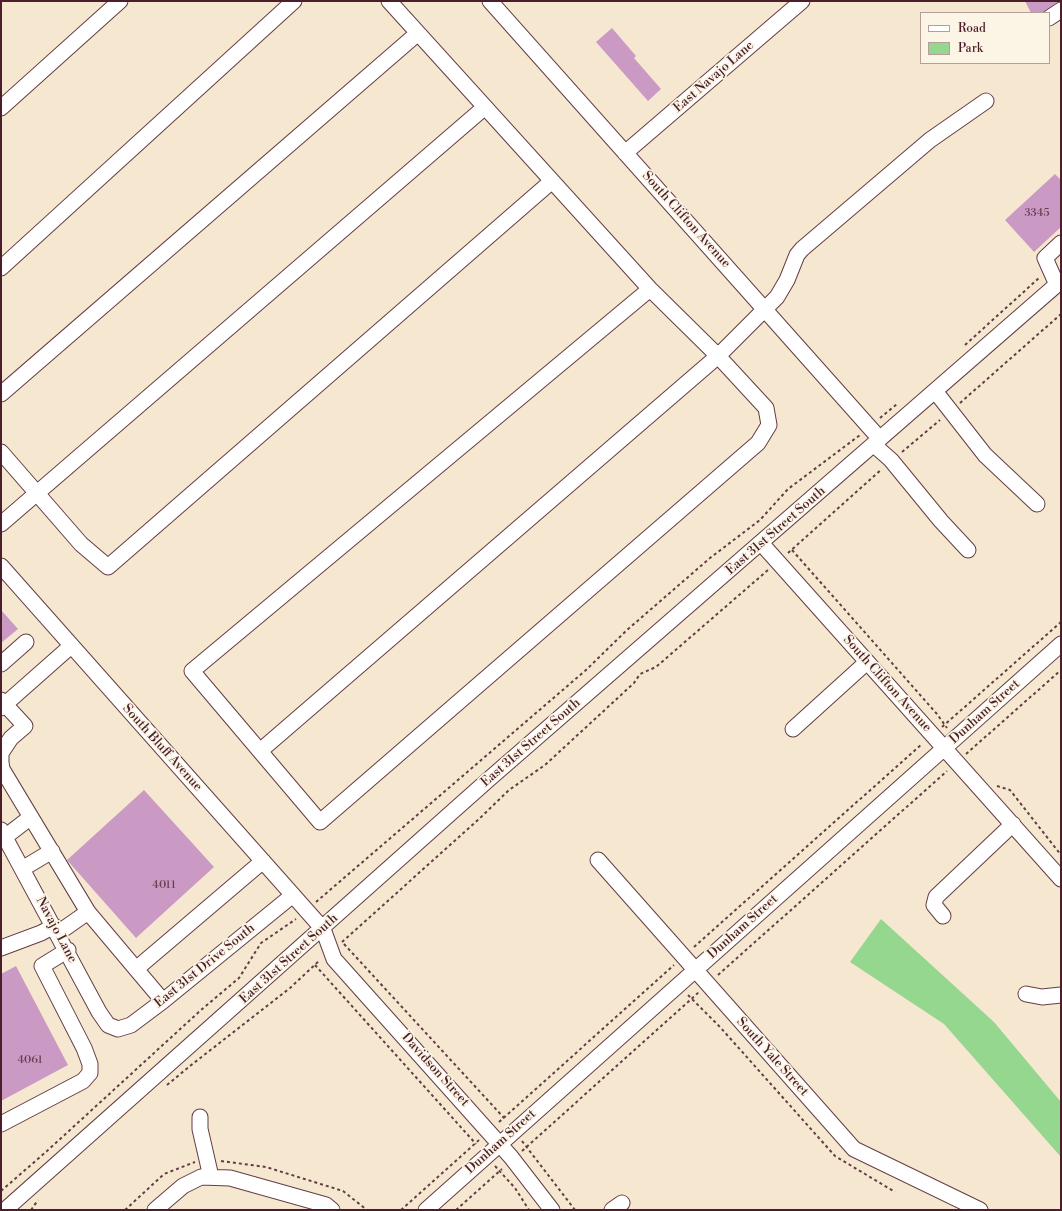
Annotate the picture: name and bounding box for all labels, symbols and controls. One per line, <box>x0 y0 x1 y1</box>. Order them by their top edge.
legend <box>920 12 1050 64</box>
text: Road <box>958 21 986 36</box>
street label: East Navajo Lane <box>671 38 757 116</box>
text: Park <box>958 41 983 56</box>
street label: South Clifton Avenue <box>639 168 733 272</box>
house number: 3345 <box>1025 206 1049 220</box>
street label: East 31st Street South <box>723 484 829 578</box>
street label: South Clifton Avenue <box>840 632 934 736</box>
street label: Dunham Street <box>947 676 1023 748</box>
street label: East 31st Street South <box>478 696 584 790</box>
street label: South Bluff Avenue <box>119 701 205 795</box>
house number: 4011 <box>152 878 176 892</box>
street label: Dunham Street <box>705 891 781 963</box>
street label: Navajo Lane <box>32 894 80 966</box>
street label: East 31st Street South <box>237 911 341 1007</box>
street label: East 31st Drive South <box>152 921 258 1011</box>
street label: South Yale Street <box>733 1015 811 1099</box>
street label: Davidson Street <box>398 1030 472 1110</box>
house number: 4061 <box>18 1053 42 1067</box>
street label: Dunham Street <box>463 1106 539 1178</box>

